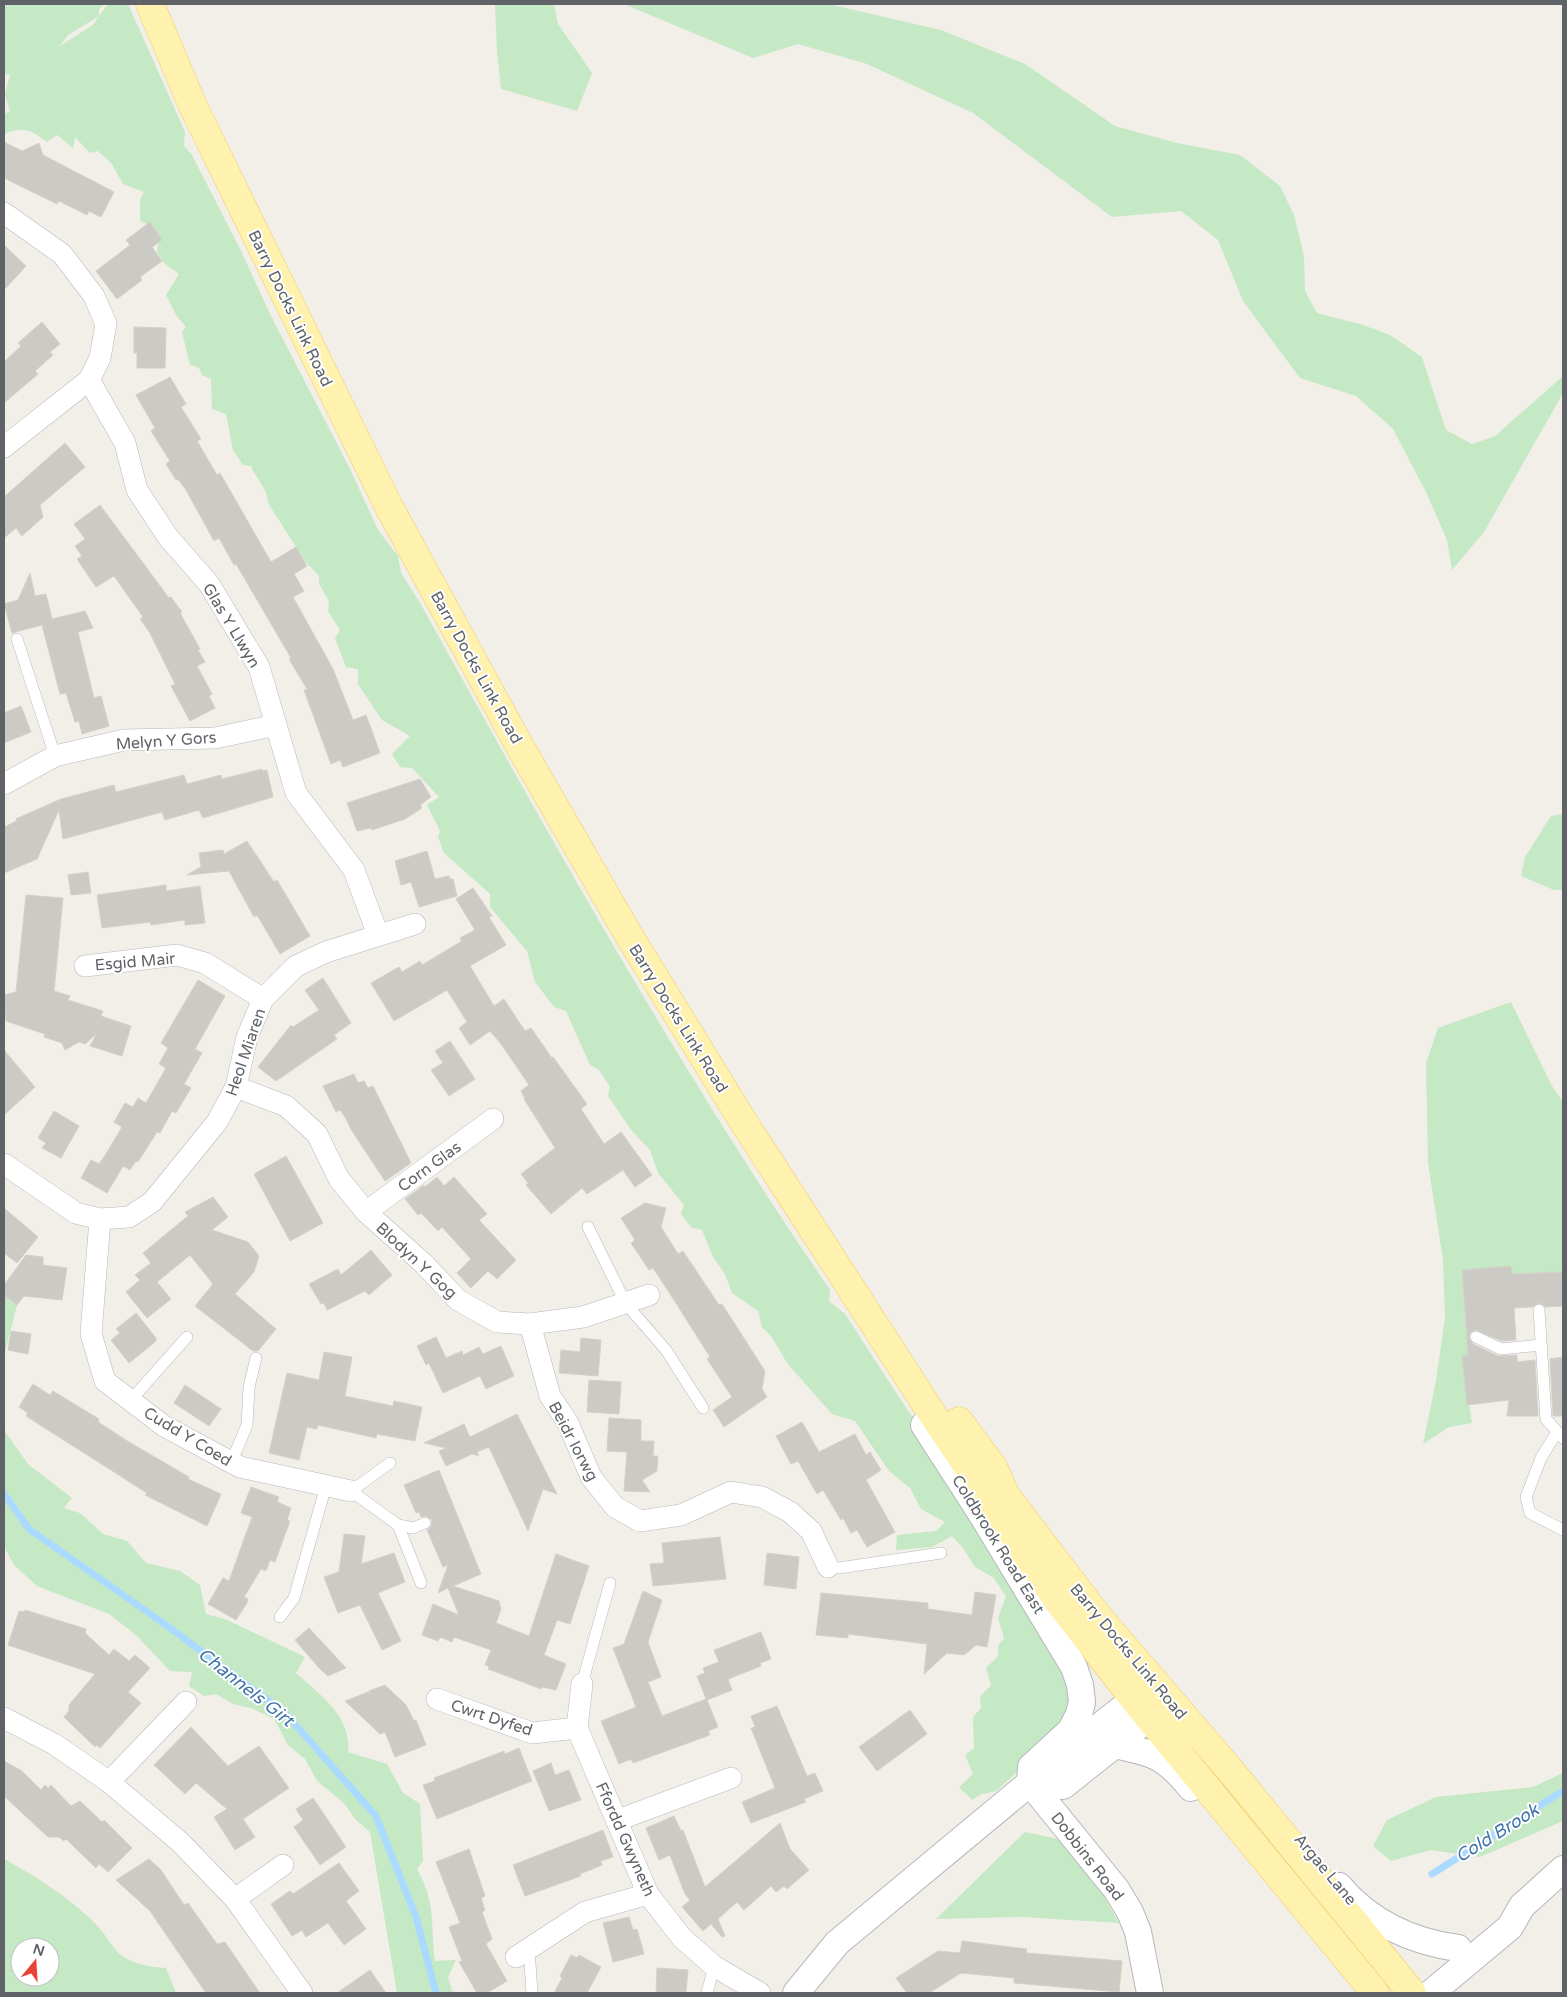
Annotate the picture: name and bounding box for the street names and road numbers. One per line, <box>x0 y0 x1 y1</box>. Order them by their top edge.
street label: Barry Docks Link Road <box>244 227 337 390</box>
street label: Glas Y Llwyn <box>198 579 264 672</box>
street label: Barry Docks Link Road <box>426 588 526 747</box>
street label: Melyn Y Gors <box>115 728 217 754</box>
street label: Barry Docks Link Road <box>624 940 732 1097</box>
street label: Esgid Mair <box>94 948 177 975</box>
street label: Heol Miaren <box>222 1006 270 1099</box>
street label: Corn Glas <box>394 1137 465 1196</box>
street label: Blodyn Y Gog <box>372 1218 461 1303</box>
street label: Beidr Iorwg <box>544 1398 602 1485</box>
street label: Cudd Y Coed <box>140 1403 235 1471</box>
street label: Coldbrook Road East <box>947 1471 1049 1618</box>
street label: Barry Docks Link Road <box>1065 1579 1191 1724</box>
street label: Cwrt Dyfed <box>448 1695 535 1741</box>
street label: Ffordd Gwyneth <box>591 1779 659 1900</box>
street label: Dobbins Road <box>1046 1808 1128 1905</box>
street label: Argae Lane <box>1290 1830 1361 1909</box>

